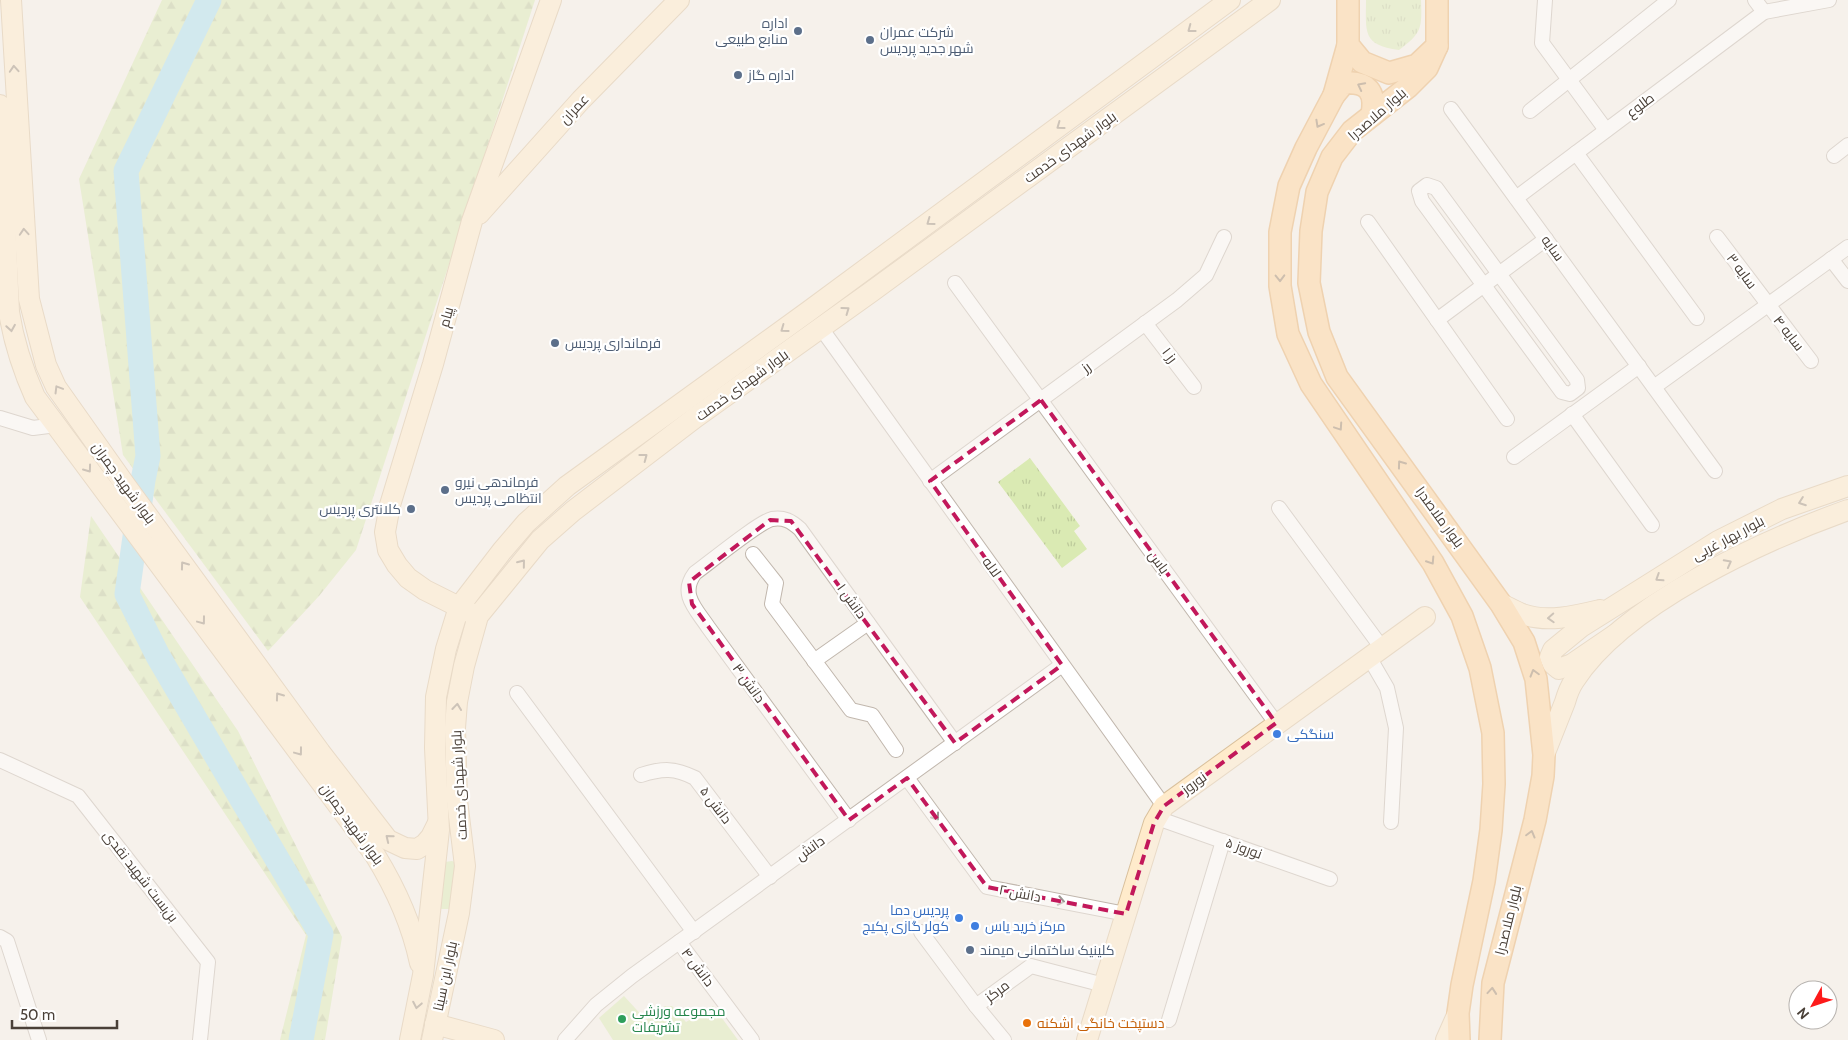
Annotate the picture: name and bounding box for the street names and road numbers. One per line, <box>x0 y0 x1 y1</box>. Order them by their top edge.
street label: بلوار ملاصدرا <box>1344 84 1410 144</box>
street label: طلوع <box>1622 89 1658 121</box>
street label: عمران <box>555 90 593 128</box>
street label: بلوار شهدای خدمت <box>1020 107 1120 187</box>
street label: سایه <box>1538 232 1568 264</box>
street label: سایه ۳ <box>1723 250 1761 292</box>
street label: پیام <box>435 304 458 330</box>
street label: سایه ۴ <box>1770 312 1808 354</box>
street label: رز ۱ <box>1158 344 1182 366</box>
street label: بلوار شهدای خدمت <box>692 345 792 425</box>
street label: رز <box>1077 358 1094 377</box>
street label: بلوار شهید چمران <box>87 439 160 528</box>
street label: بلوار ملاصدرا <box>1412 483 1468 551</box>
street label: بلوار بهار غربی <box>1689 511 1767 565</box>
street label: یاس <box>1144 547 1174 578</box>
street label: لاله <box>979 553 1005 581</box>
street label: دانش ۱ <box>833 580 871 622</box>
street label: دانش ۳ <box>729 660 769 706</box>
street label: بلوار شهدای خدمت <box>447 730 471 840</box>
street label: نوروز <box>1177 768 1210 799</box>
street label: بلوار شهید چمران <box>315 780 388 869</box>
street label: دانش ۵ <box>696 783 736 827</box>
street label: بن‌بست شهید نقدی <box>99 826 183 926</box>
street label: دانش <box>792 831 828 865</box>
street label: نوروز ۵ <box>1223 833 1265 863</box>
street label: دانش ۲ <box>998 880 1042 906</box>
street label: بلوار ملاصدرا <box>1491 883 1525 957</box>
street label: بلوار ابن سینا <box>429 939 461 1013</box>
street label: دانش ۴ <box>678 944 718 990</box>
street label: مرکز <box>980 976 1013 1007</box>

